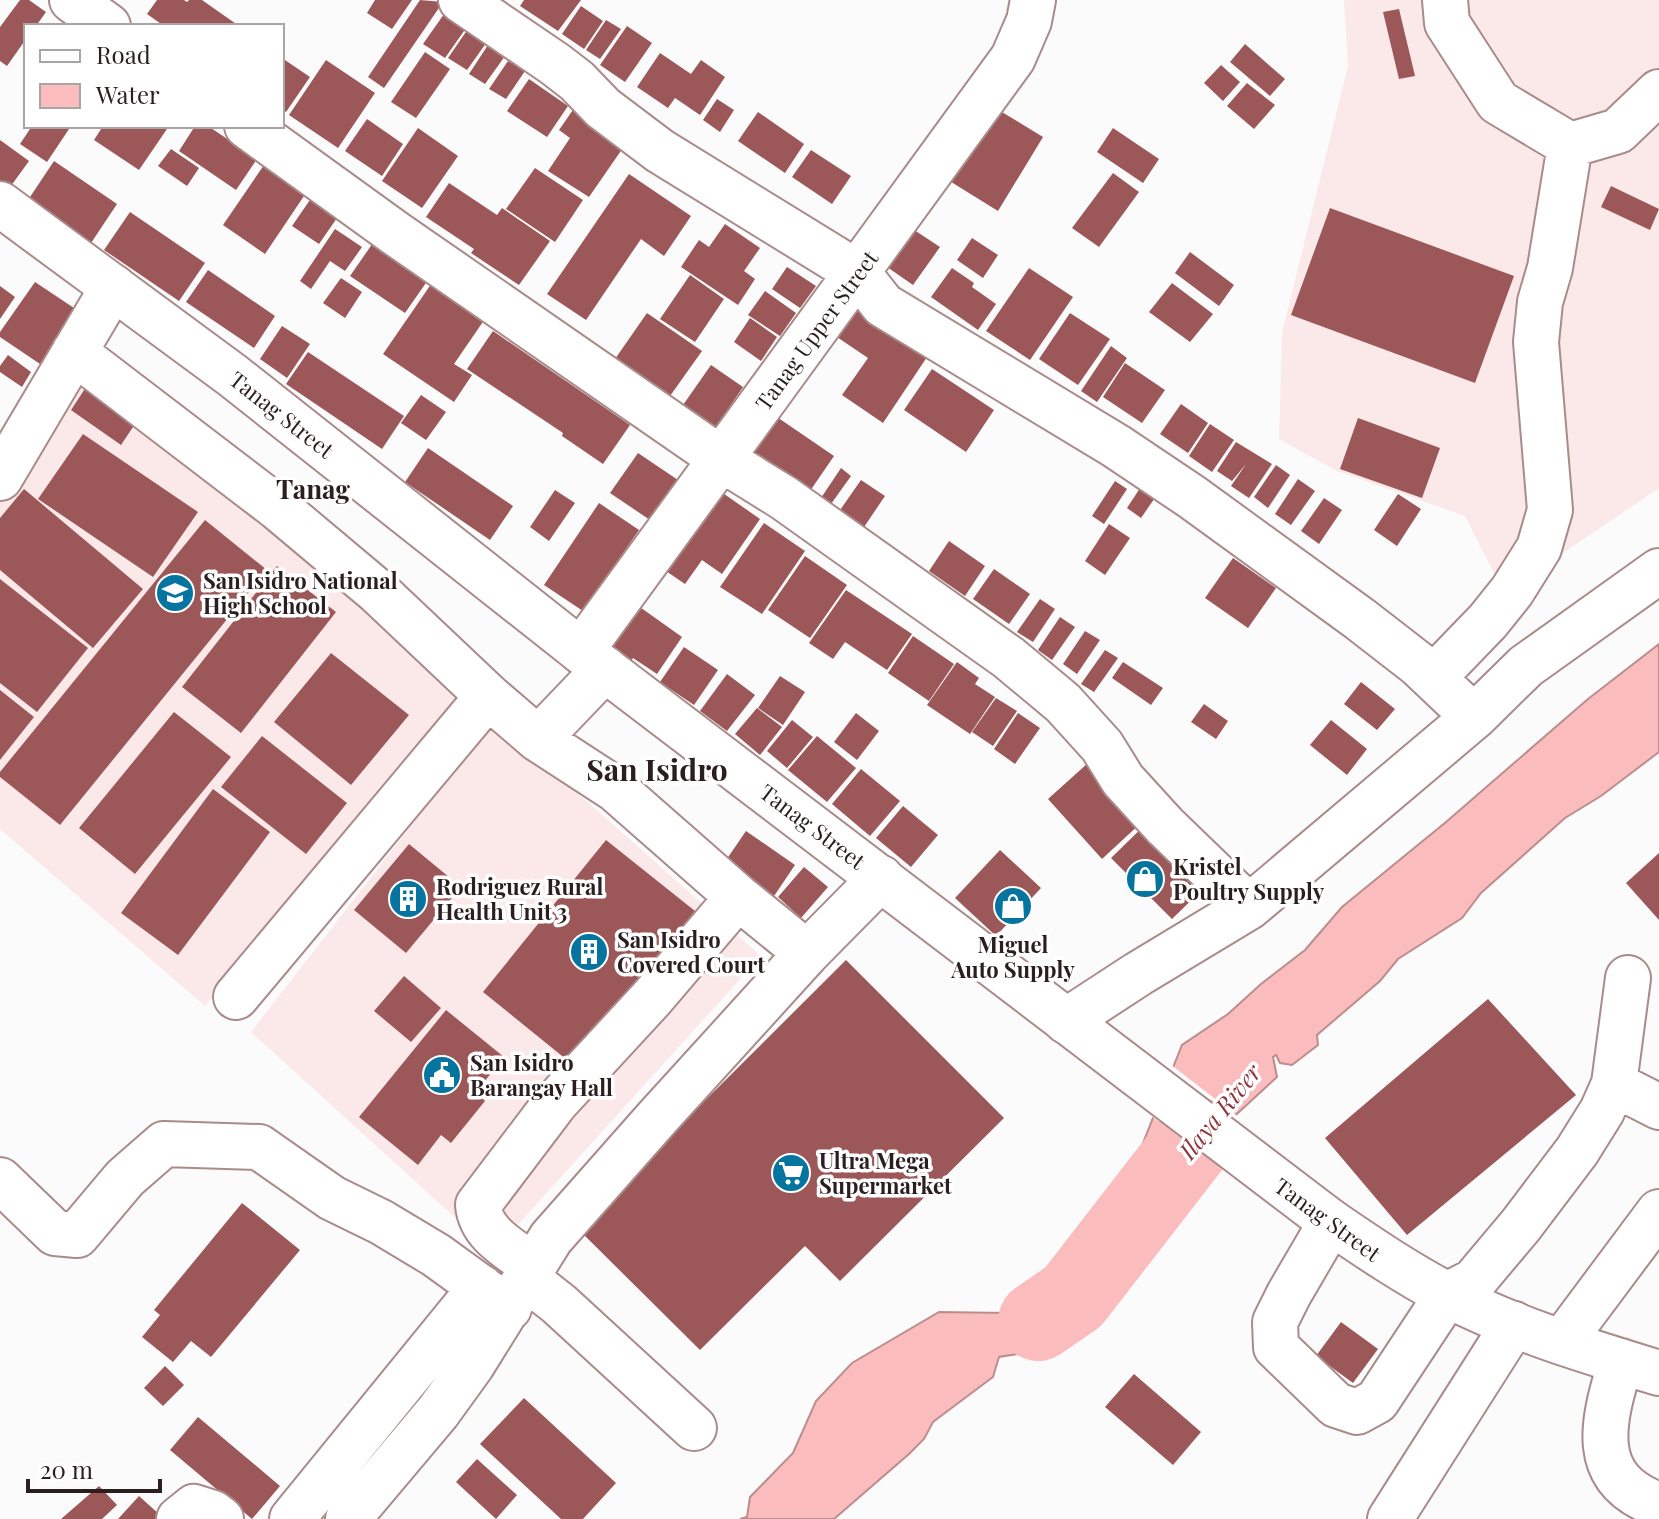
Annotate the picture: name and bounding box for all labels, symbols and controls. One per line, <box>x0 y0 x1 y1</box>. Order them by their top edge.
legend <box>24 24 284 128</box>
text: Road <box>96 38 151 70</box>
text: Water <box>95 78 160 110</box>
street label: Tanag Upper Street <box>748 243 885 416</box>
street label: Tanag Street <box>224 364 341 465</box>
district label: Tanag <box>276 471 351 506</box>
place label: San Isidro National High School <box>203 565 398 620</box>
school or university icon: San Isidro National High School <box>154 572 196 614</box>
district label: San Isidro <box>586 749 728 789</box>
street label: Tanag Street <box>754 777 873 876</box>
place label: Kristel Poultry Supply <box>1173 851 1325 906</box>
shop icon: Kristel Poultry Supply <box>1124 858 1166 900</box>
place label: Rodriguez Rural Health Unit 3 <box>436 871 603 926</box>
building icon: Rodriguez Rural Health Unit 3 <box>387 878 429 920</box>
shop icon: Miguel Auto Supply <box>992 885 1034 927</box>
place label: San Isidro Covered Court <box>617 924 765 979</box>
place label: Miguel Auto Supply <box>950 929 1075 984</box>
building icon: San Isidro Covered Court <box>568 931 610 973</box>
place label: San Isidro Barangay Hall <box>470 1047 613 1102</box>
public building icon: San Isidro Barangay Hall <box>421 1054 463 1096</box>
water label: Ilaya River <box>1170 1056 1268 1166</box>
place label: Ultra Mega Supermarket <box>819 1145 952 1200</box>
supermarket icon: Ultra Mega Supermarket <box>770 1152 812 1194</box>
street label: Tanag Street <box>1269 1170 1388 1268</box>
scale bar <box>28 1443 160 1493</box>
text: 20 m <box>40 1453 93 1485</box>

